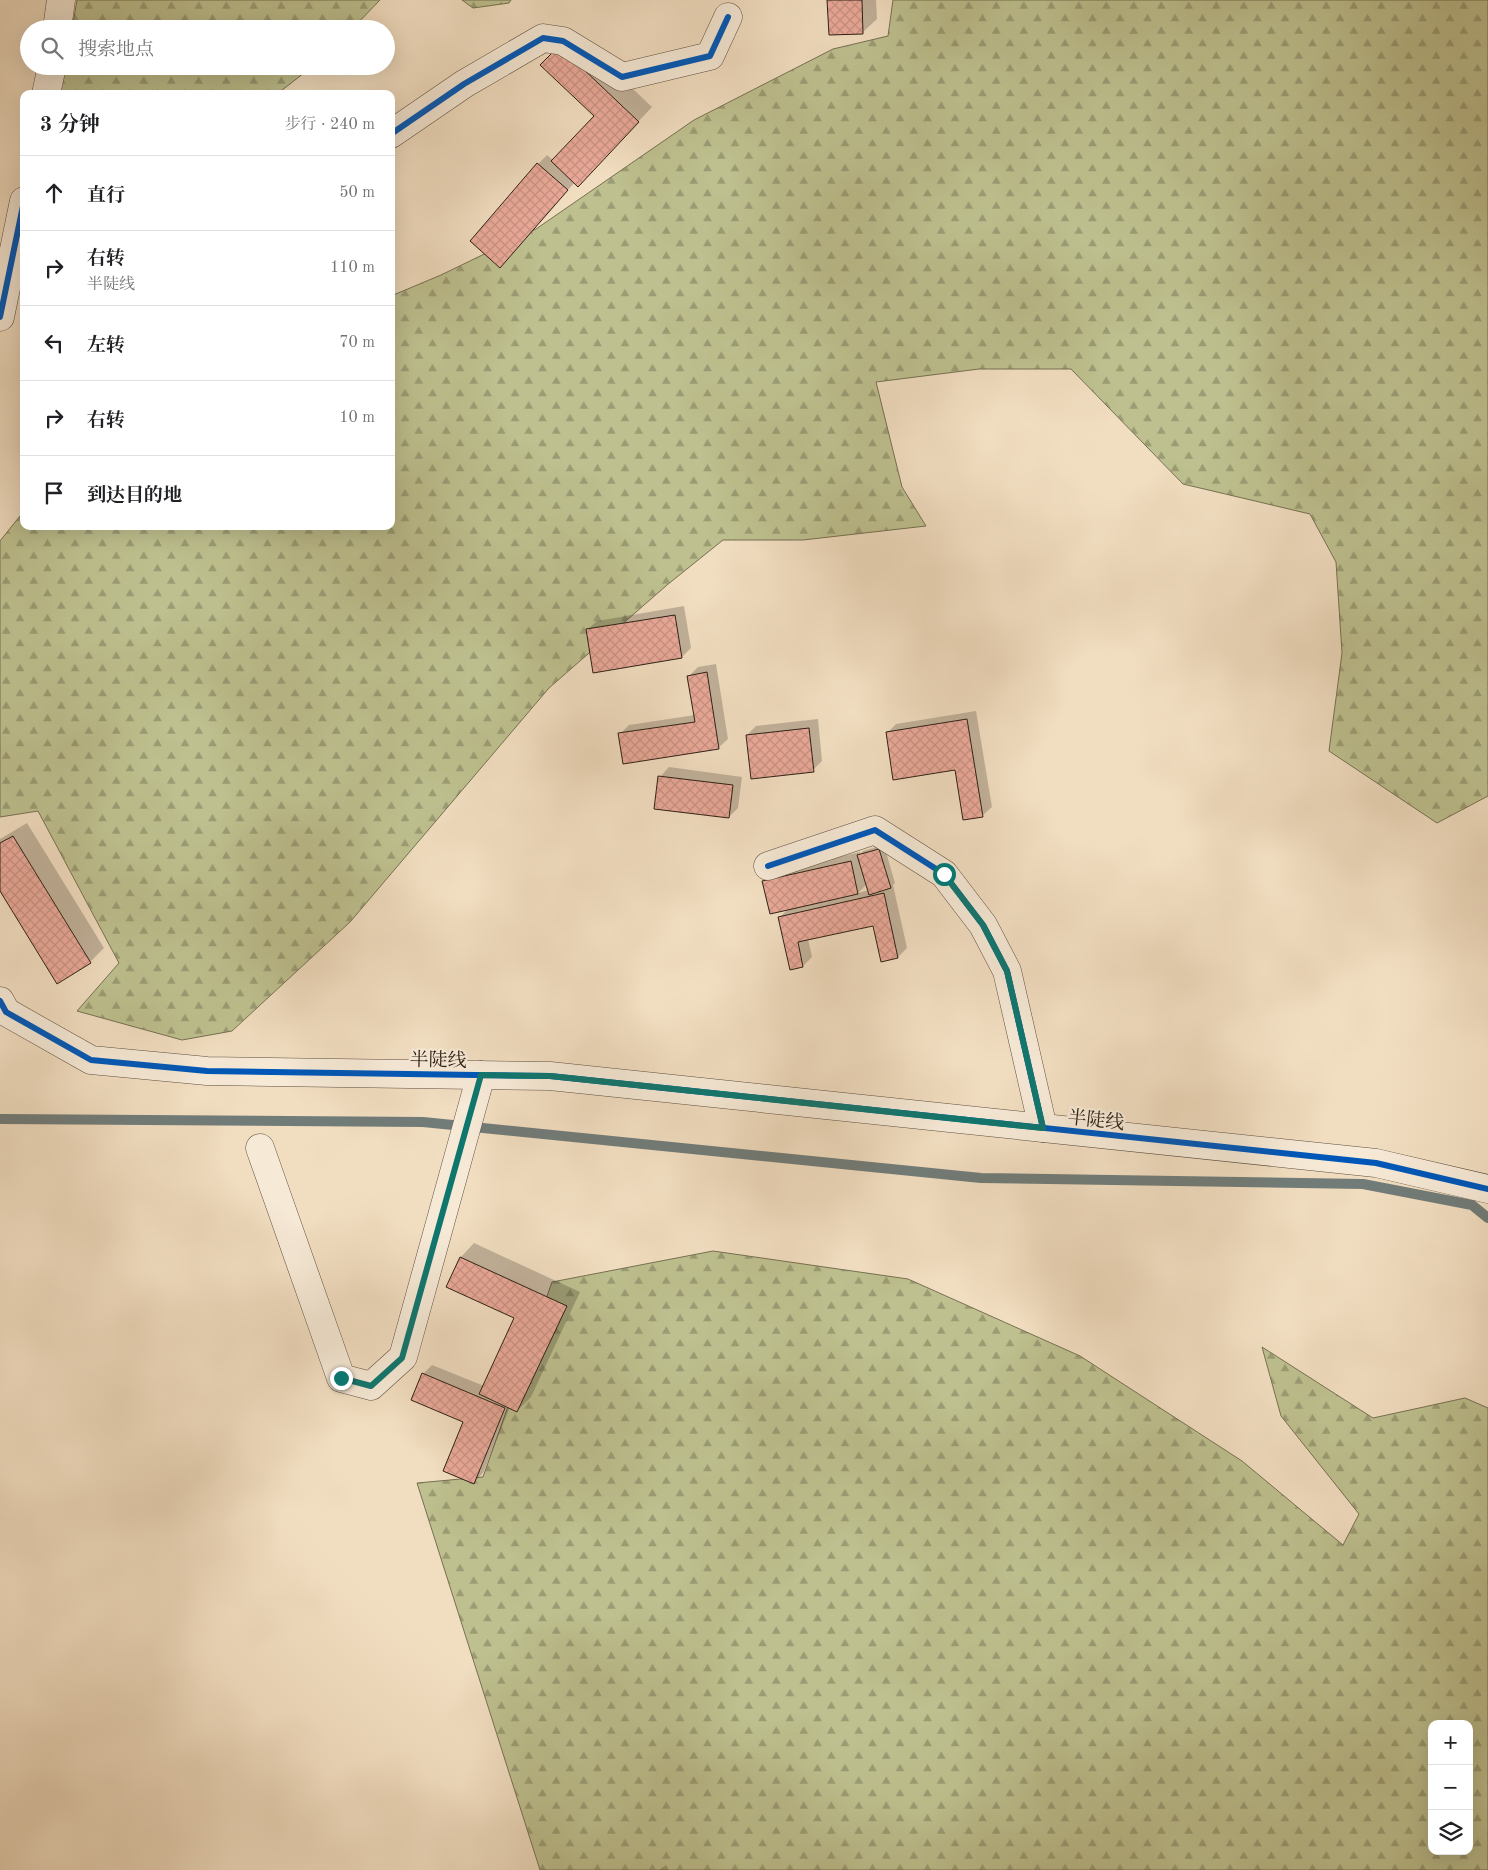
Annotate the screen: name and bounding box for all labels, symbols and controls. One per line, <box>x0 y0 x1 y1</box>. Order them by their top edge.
search box <box>20 20 395 75</box>
icon: search <box>38 34 66 62</box>
text: 搜索地点 <box>78 41 154 60</box>
text: 3 分钟 <box>40 115 100 136</box>
text: 步行 · 240 m <box>285 117 375 133</box>
icon: ahead <box>40 179 68 207</box>
text: 50 m <box>339 185 375 201</box>
text: 直行 <box>87 187 125 206</box>
text: 右转 <box>87 250 125 269</box>
icon: right <box>40 254 68 282</box>
text: 110 m <box>330 260 375 276</box>
text: 半陡线 <box>87 277 135 293</box>
icon: left <box>40 329 68 357</box>
text: 70 m <box>339 335 375 351</box>
text: 左转 <box>87 337 125 356</box>
icon: right <box>40 404 68 432</box>
text: 10 m <box>339 410 375 426</box>
text: 右转 <box>87 412 125 431</box>
icon: arrive <box>40 479 68 507</box>
text: 到达目的地 <box>87 487 182 506</box>
route start <box>933 863 956 886</box>
street label: 半陡线 <box>409 1050 467 1071</box>
street label: 半陡线 <box>1066 1107 1125 1134</box>
route end <box>330 1367 353 1390</box>
map controls <box>1428 1720 1473 1855</box>
button: + <box>1428 1720 1473 1765</box>
button: − <box>1428 1765 1473 1810</box>
button: layers <box>1428 1810 1473 1855</box>

